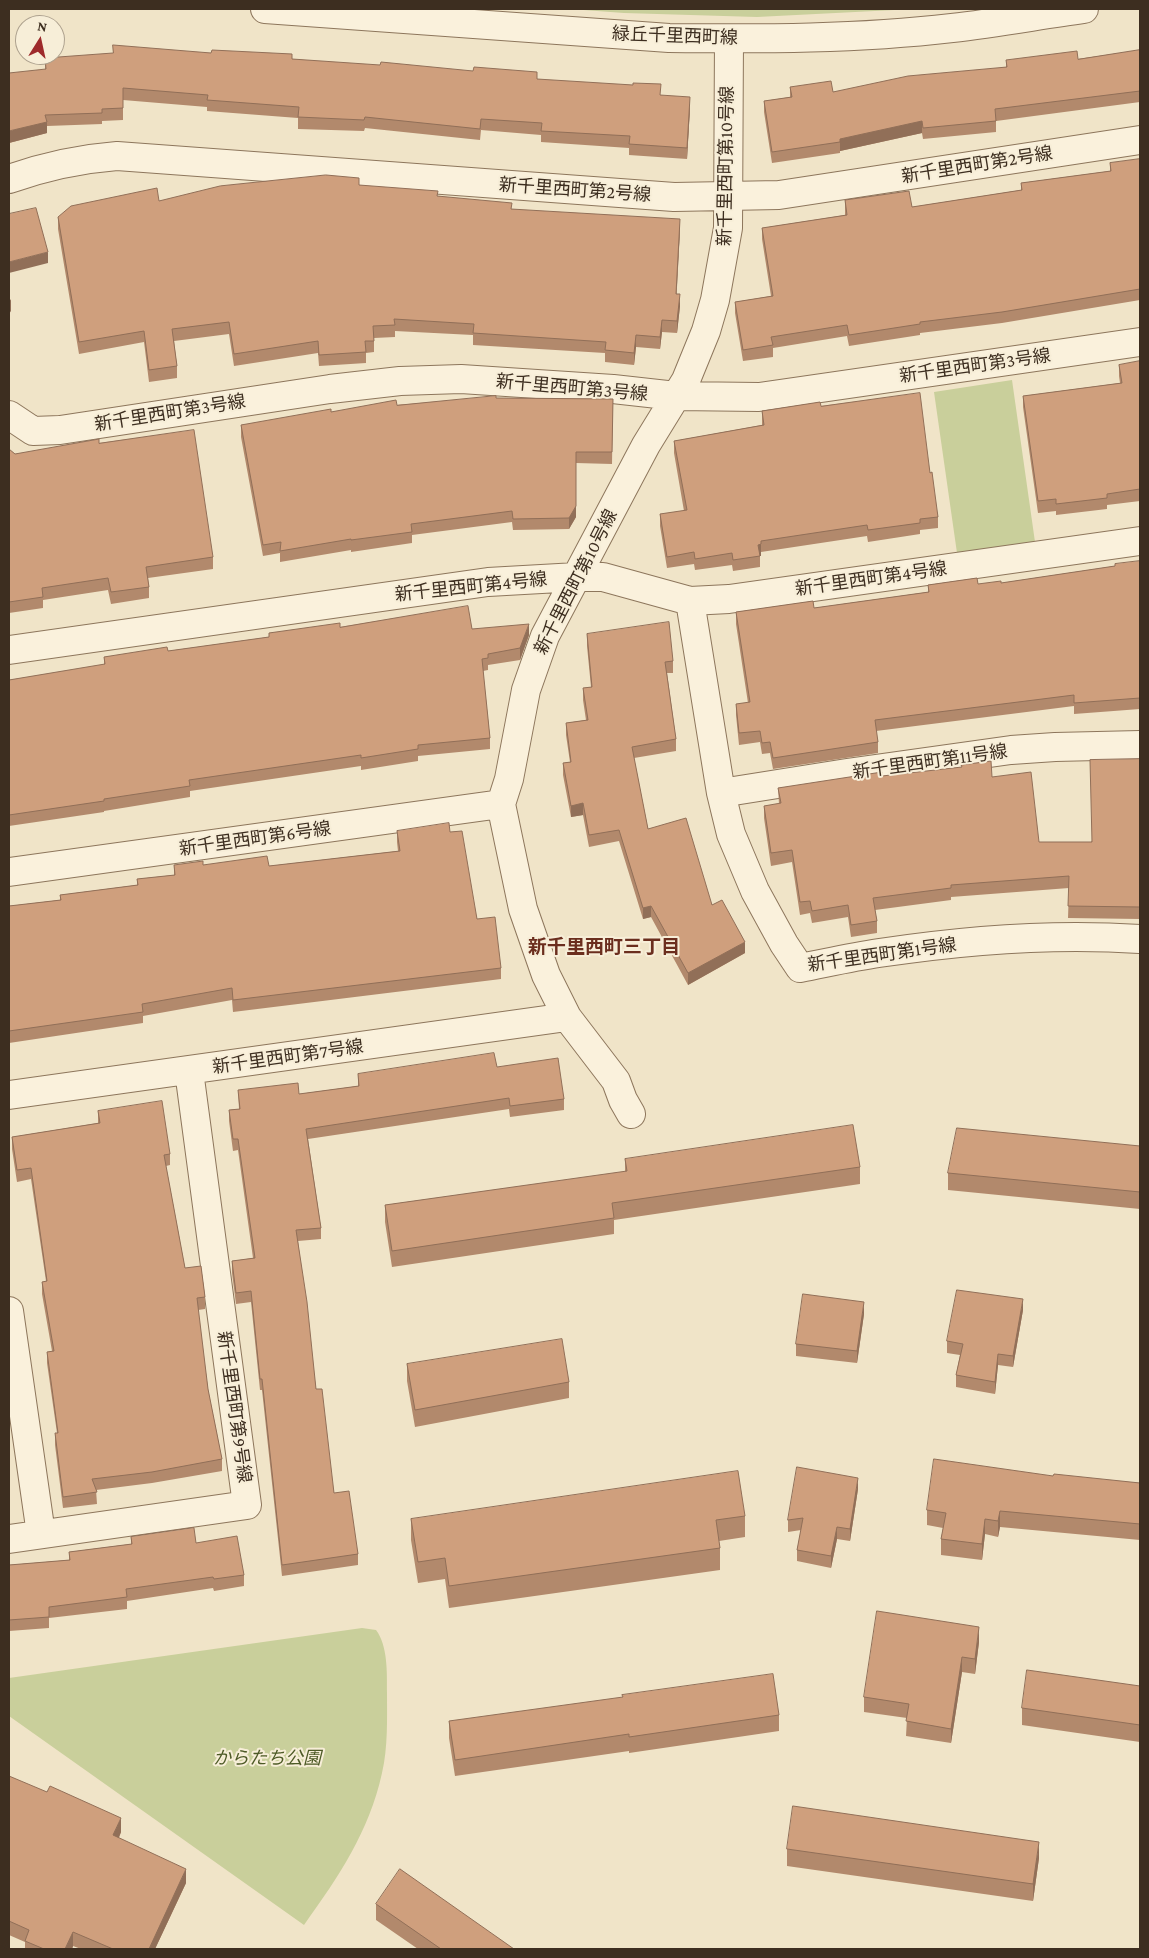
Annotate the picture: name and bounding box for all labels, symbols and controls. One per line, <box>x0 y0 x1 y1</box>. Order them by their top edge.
north arrow <box>15 15 65 65</box>
text: N <box>36 18 49 35</box>
street label: 緑丘千里西町線 <box>612 23 738 49</box>
street label: 新千里西町第10号線 <box>714 86 738 246</box>
street label: 新千里西町第2号線 <box>900 142 1054 188</box>
street label: 新千里西町第2号線 <box>498 174 652 206</box>
street label: 新千里西町第3号線 <box>898 345 1052 387</box>
street label: 新千里西町第3号線 <box>495 371 649 405</box>
street label: 新千里西町第3号線 <box>93 390 247 436</box>
street label: 新千里西町第10号線 <box>530 506 622 658</box>
street label: 新千里西町第4号線 <box>794 558 948 600</box>
street label: 新千里西町第4号線 <box>394 568 548 606</box>
street label: 新千里西町第11号線 <box>851 740 1009 784</box>
street label: 新千里西町第6号線 <box>178 818 332 860</box>
street label: 新千里西町第1号線 <box>806 934 958 976</box>
district label: 新千里西町三丁目 <box>528 936 680 958</box>
street label: 新千里西町第7号線 <box>211 1036 365 1078</box>
street label: 新千里西町第9号線 <box>213 1330 255 1484</box>
park label: からたち公園 <box>213 1747 321 1769</box>

